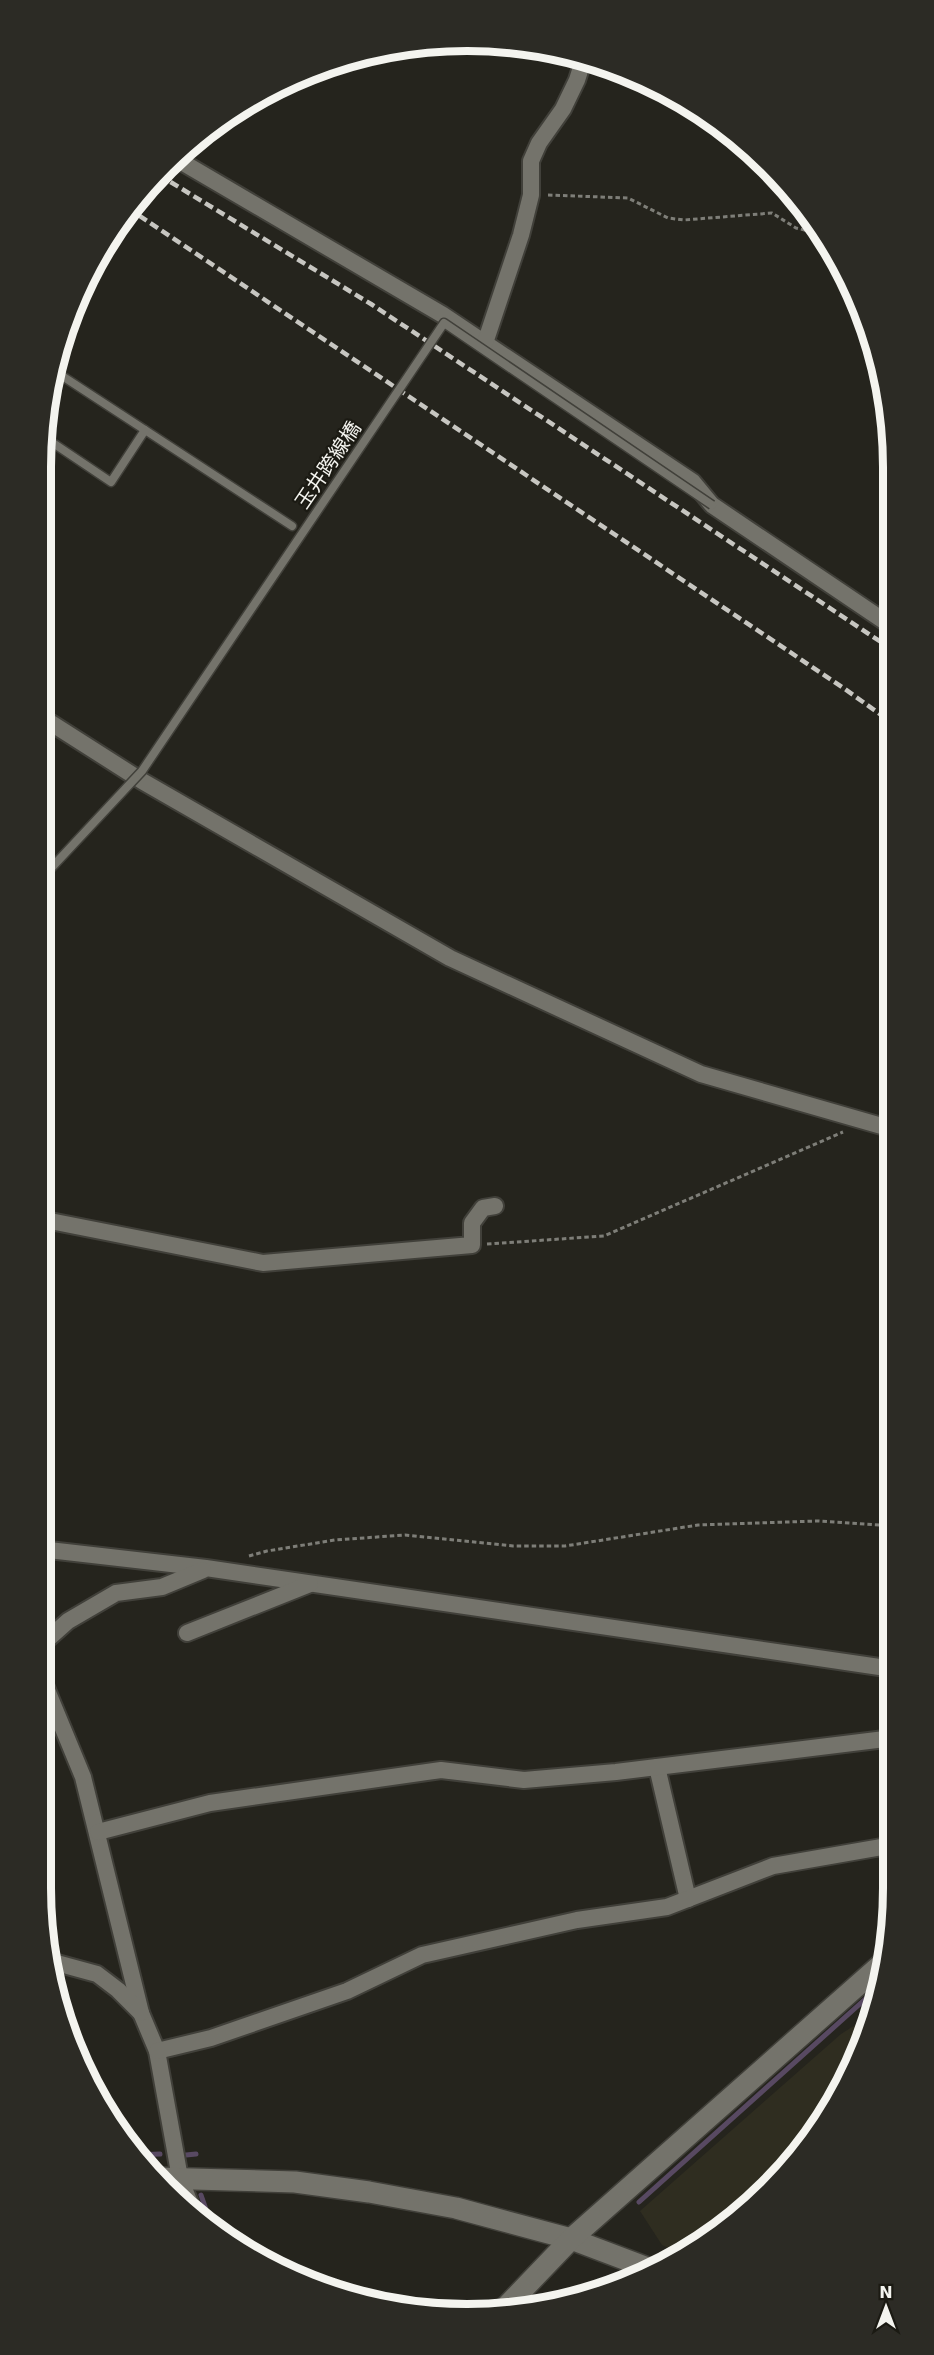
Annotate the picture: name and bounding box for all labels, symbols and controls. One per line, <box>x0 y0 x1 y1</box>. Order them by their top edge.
street label: 玉井跨線橋 <box>290 417 366 513</box>
north arrow <box>856 2277 916 2337</box>
text: N <box>879 2283 893 2302</box>

